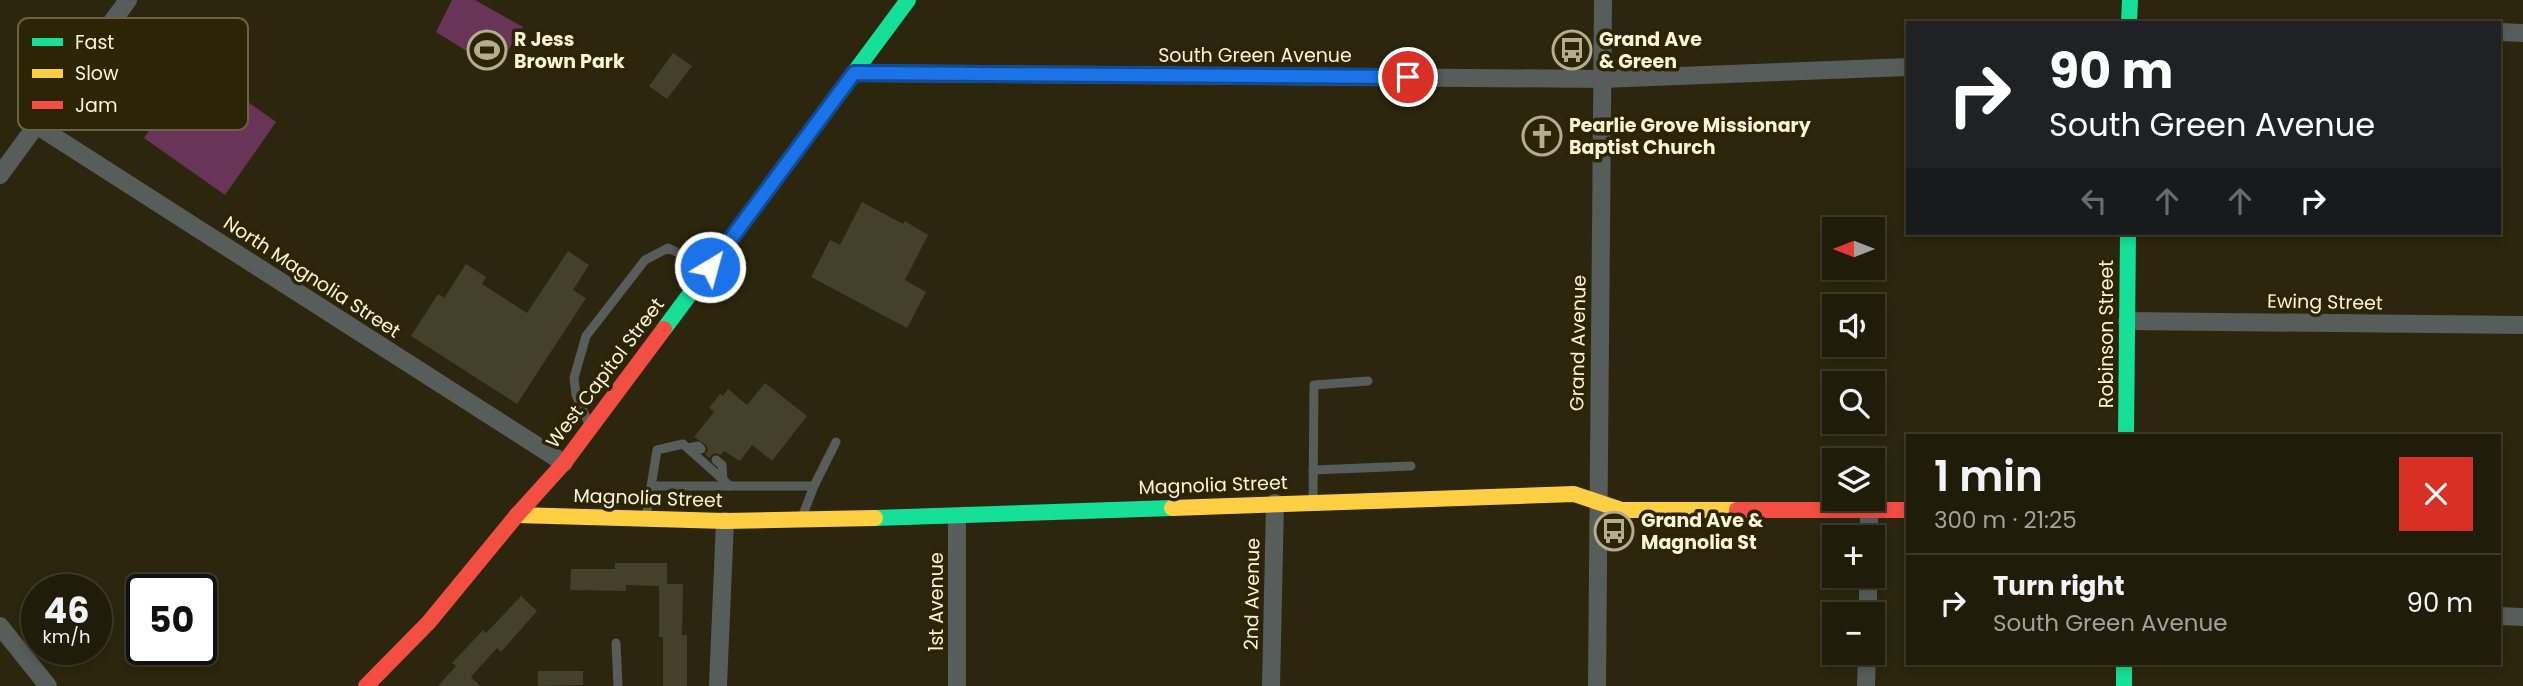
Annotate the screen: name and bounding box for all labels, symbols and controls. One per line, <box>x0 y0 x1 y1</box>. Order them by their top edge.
legend <box>18 18 248 130</box>
place label: R Jess Brown Park <box>514 26 625 75</box>
place label: Grand Ave & Green <box>1599 26 1702 75</box>
text: Fast <box>75 29 114 56</box>
sports icon: R Jess Brown Park <box>466 29 508 71</box>
bus stop icon: Grand Ave & Green <box>1551 29 1593 71</box>
text: 90 m <box>2049 37 2173 105</box>
street label: South Green Avenue <box>1158 42 1352 69</box>
pin <box>1378 47 1438 107</box>
icon: right <box>1934 49 2025 140</box>
icon: arrive <box>1389 58 1427 96</box>
text: Slow <box>75 60 119 87</box>
text: Jam <box>75 92 117 119</box>
text: South Green Avenue <box>2049 102 2375 147</box>
place label: Pearlie Grove Missionary Baptist Church <box>1569 112 1812 161</box>
church icon: Pearlie Grove Missionary Baptist Church <box>1521 115 1563 157</box>
icon: left <box>2075 182 2113 220</box>
icon: ahead <box>2148 182 2186 220</box>
icon: ahead <box>2221 182 2259 220</box>
icon: right <box>2294 182 2332 220</box>
street label: North Magnolia Street <box>218 210 406 344</box>
north arrow <box>1822 217 1885 280</box>
map controls <box>1822 217 1885 665</box>
position arrow <box>673 230 747 304</box>
street label: Robinson Street <box>2093 260 2120 408</box>
street label: Grand Avenue <box>1563 275 1593 411</box>
street label: Ewing Street <box>2267 287 2383 317</box>
street label: West Capitol Street <box>540 292 671 454</box>
button: sound <box>1822 294 1885 357</box>
button: search <box>1822 371 1885 434</box>
text: 1 min <box>1934 447 2043 506</box>
button: layers <box>1822 448 1885 511</box>
button: close <box>2399 457 2473 531</box>
street label: Magnolia Street <box>1138 469 1288 501</box>
street label: Magnolia Street <box>573 482 723 514</box>
text: 300 m · 21:25 <box>1934 504 2077 536</box>
place label: Grand Ave & Magnolia St <box>1641 507 1764 556</box>
bus stop icon: Grand Ave & Magnolia St <box>1593 510 1635 552</box>
button: + <box>1822 525 1885 588</box>
street label: 2nd Avenue <box>1238 538 1266 650</box>
street label: 1st Avenue <box>923 552 950 652</box>
text: Turn right <box>1993 568 2125 604</box>
speed limit sign: 50 <box>126 574 217 665</box>
icon: right <box>1934 584 1972 622</box>
text: 90 m <box>2407 585 2473 621</box>
text: 46 <box>44 586 90 635</box>
button: − <box>1822 602 1885 665</box>
text: South Green Avenue <box>1993 607 2227 639</box>
text: km/h <box>43 624 90 649</box>

